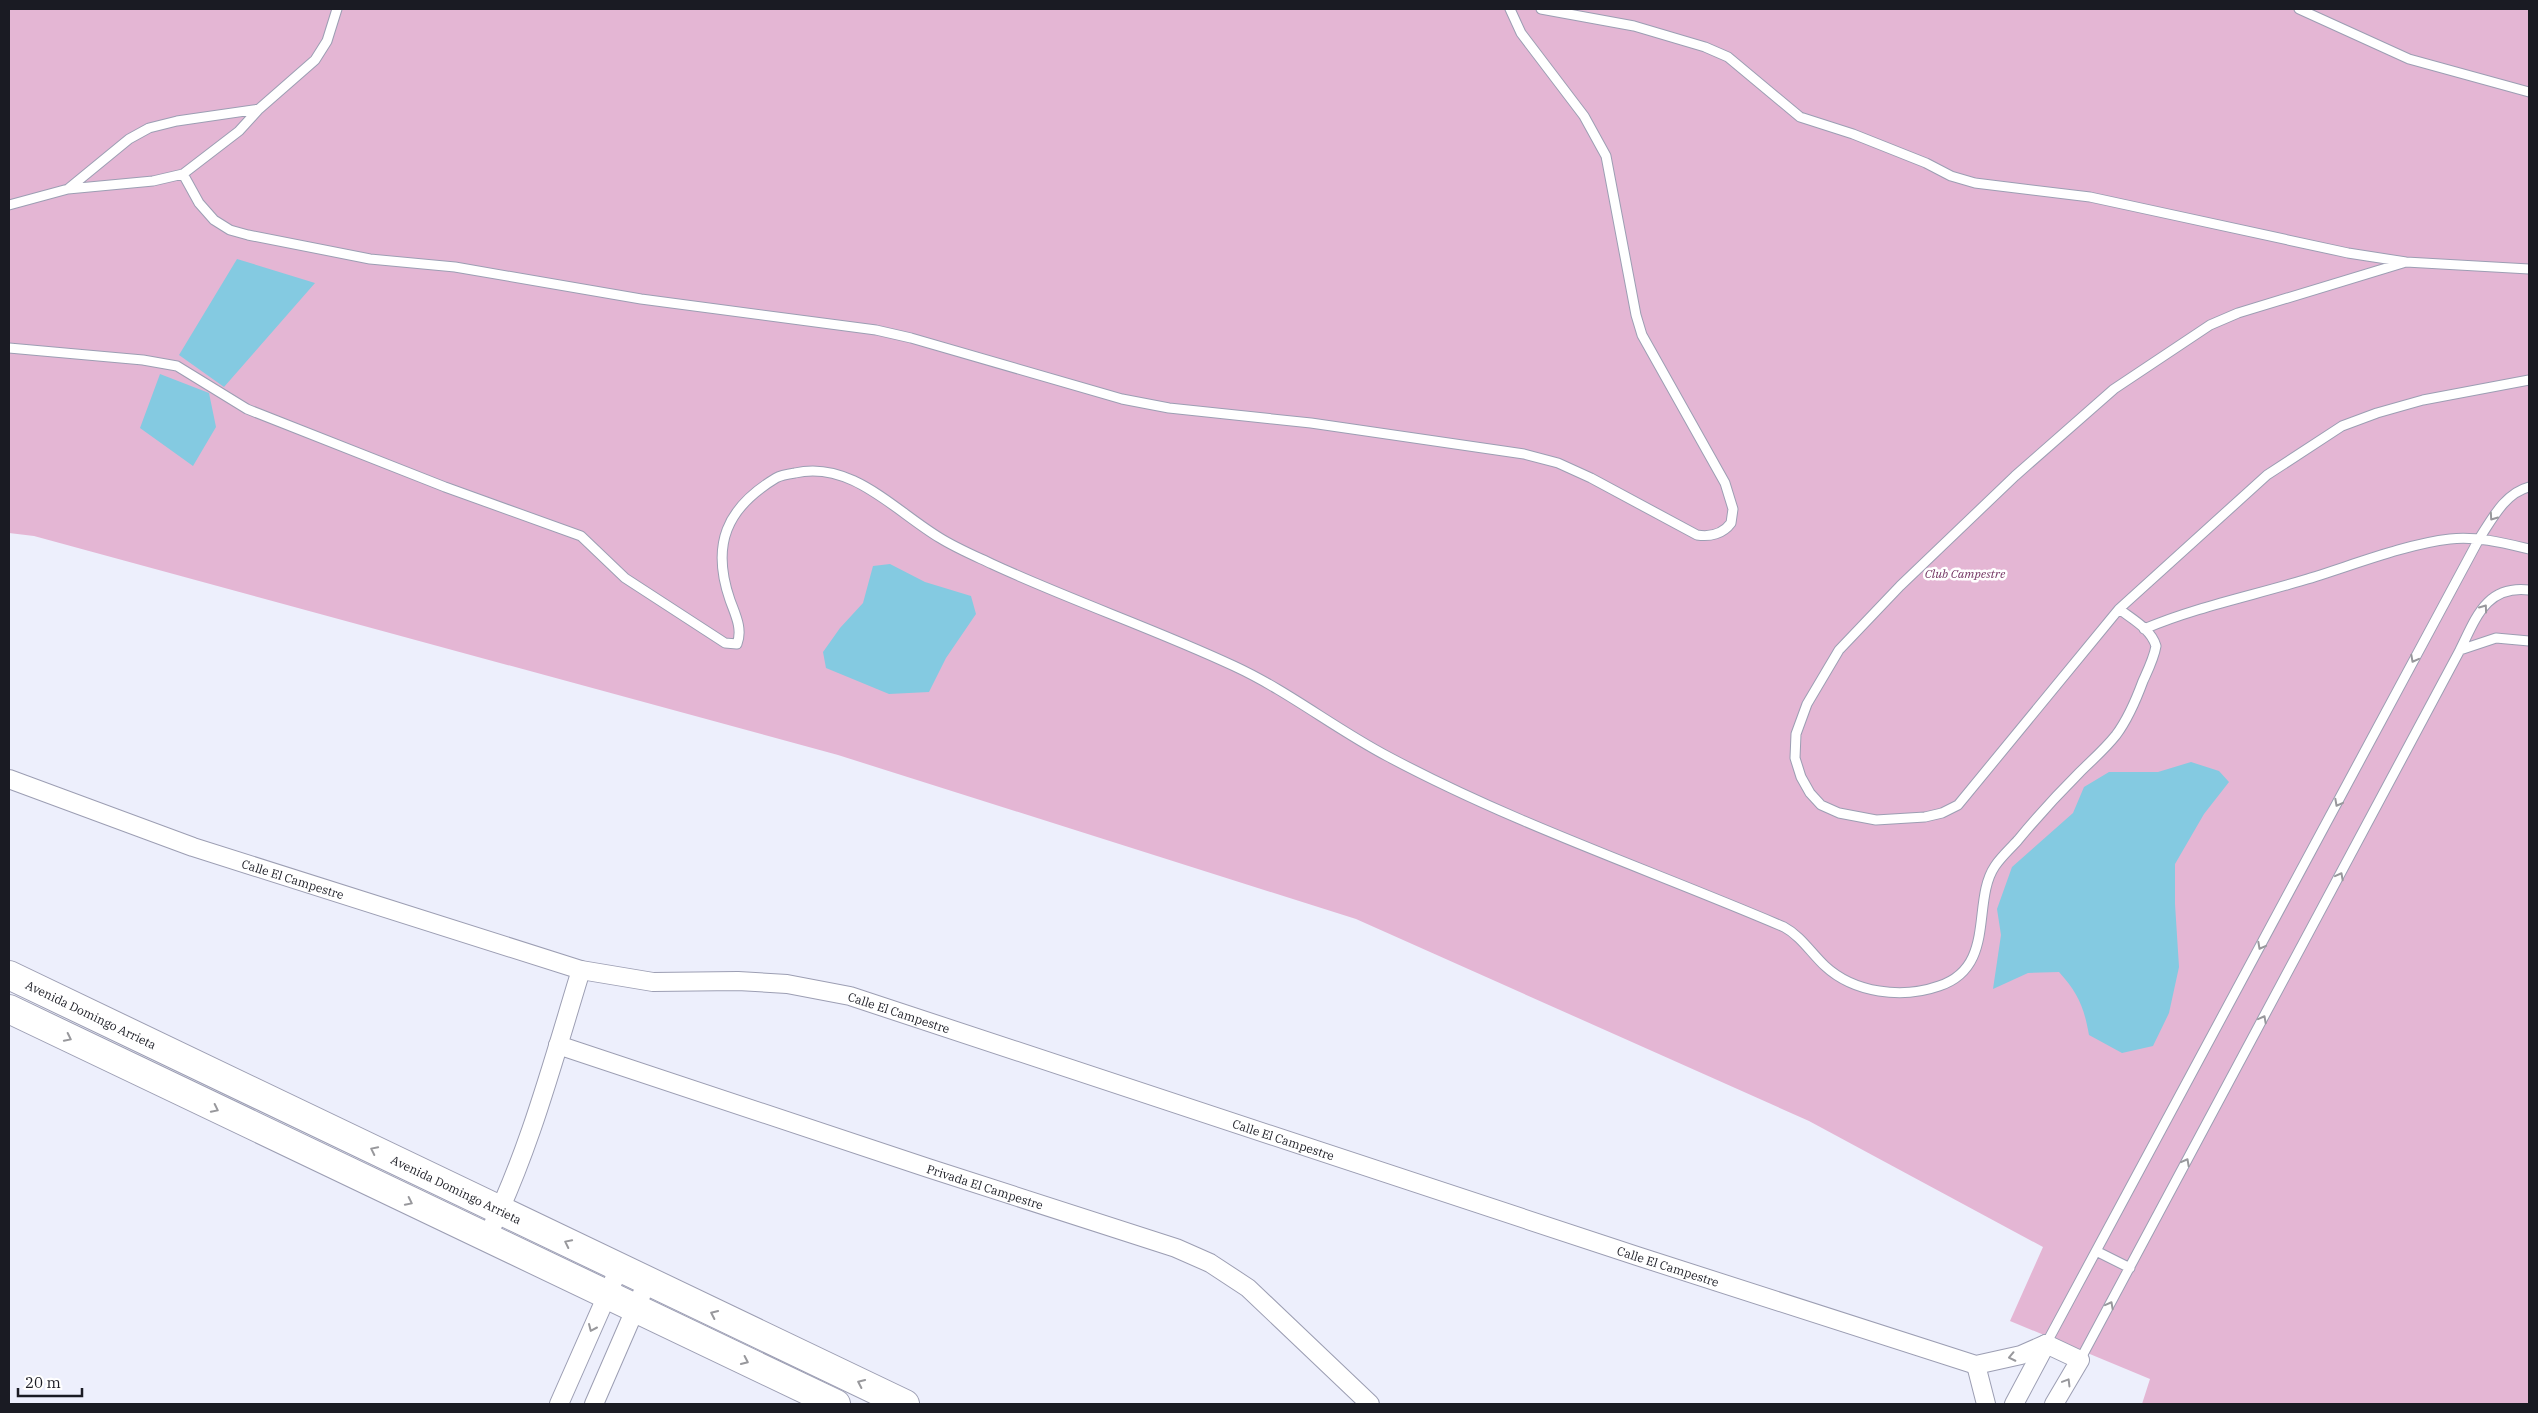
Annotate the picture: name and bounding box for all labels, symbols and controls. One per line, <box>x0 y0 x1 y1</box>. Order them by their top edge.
one-way arrow <box>2490 511 2499 521</box>
park label: Club Campestre <box>1925 566 2006 581</box>
one-way arrow <box>2478 604 2487 614</box>
one-way arrow <box>2411 654 2421 663</box>
one-way arrow <box>2334 797 2344 806</box>
street label: Calle El Campestre <box>240 855 346 902</box>
one-way arrow <box>2334 872 2344 881</box>
one-way arrow <box>2257 940 2267 949</box>
street label: Avenida Domingo Arrieta <box>23 977 159 1052</box>
street label: Calle El Campestre <box>846 988 952 1036</box>
one-way arrow <box>2257 1015 2267 1024</box>
one-way arrow <box>63 1032 72 1043</box>
one-way arrow <box>210 1102 219 1113</box>
street label: Calle El Campestre <box>1231 1115 1336 1163</box>
one-way arrow <box>370 1146 379 1156</box>
street label: Avenida Domingo Arrieta <box>389 1152 524 1227</box>
one-way arrow <box>2180 1159 2190 1168</box>
street label: Privada El Campestre <box>925 1161 1045 1212</box>
one-way arrow <box>404 1195 413 1206</box>
one-way arrow <box>564 1239 573 1249</box>
street label: Calle El Campestre <box>1615 1242 1721 1289</box>
one-way arrow <box>2104 1302 2114 1311</box>
one-way arrow <box>710 1310 719 1320</box>
one-way arrow <box>588 1323 599 1332</box>
one-way arrow <box>2008 1351 2017 1362</box>
one-way arrow <box>740 1355 749 1365</box>
scale bar <box>18 1366 81 1398</box>
text: 20 m <box>25 1373 61 1392</box>
one-way arrow <box>857 1379 866 1390</box>
one-way arrow <box>2060 1379 2070 1388</box>

